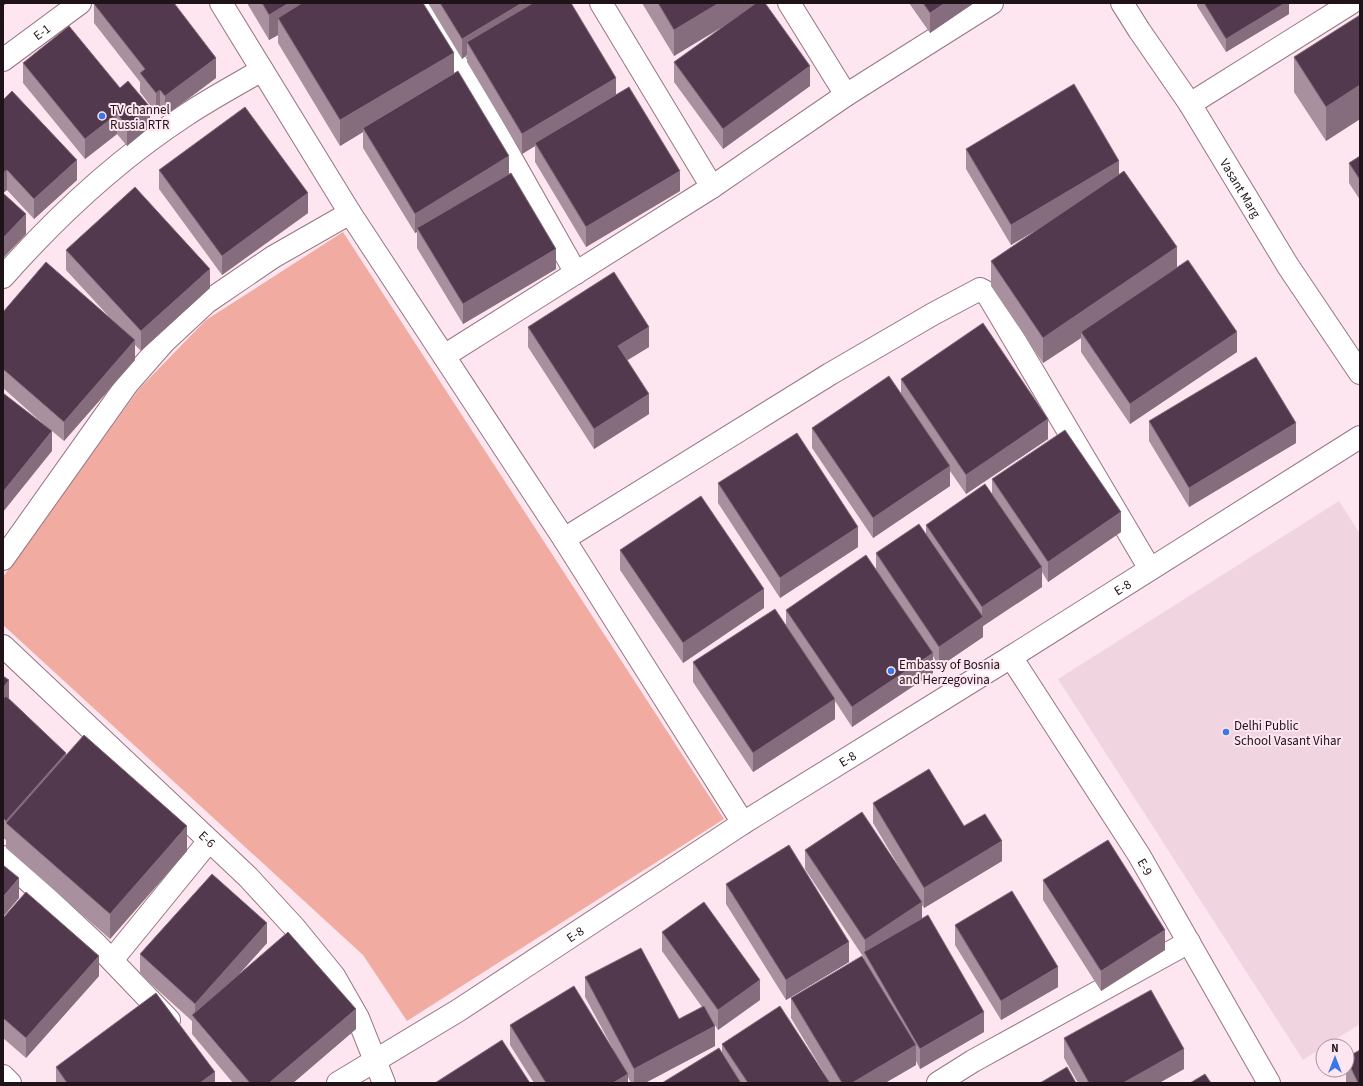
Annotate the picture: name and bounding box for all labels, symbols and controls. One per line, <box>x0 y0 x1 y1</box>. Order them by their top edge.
street label: E-1 <box>30 20 55 45</box>
place label: TV channel Russia RTR <box>110 101 170 134</box>
marker: TV channel Russia RTR <box>97 111 107 121</box>
street label: Vasant Marg <box>1215 156 1265 222</box>
street label: E-8 <box>1111 576 1135 600</box>
place label: Embassy of Bosnia and Herzegovina <box>899 656 1000 689</box>
marker: Embassy of Bosnia and Herzegovina <box>886 666 896 676</box>
place label: Delhi Public School Vasant Vihar <box>1234 717 1342 750</box>
marker: Delhi Public School Vasant Vihar <box>1221 727 1231 737</box>
street label: E-8 <box>836 747 860 771</box>
street label: E-6 <box>194 827 219 852</box>
street label: E-9 <box>1133 855 1157 879</box>
street label: E-8 <box>563 922 588 947</box>
north arrow <box>1315 1038 1355 1078</box>
text: N <box>1331 1041 1339 1056</box>

